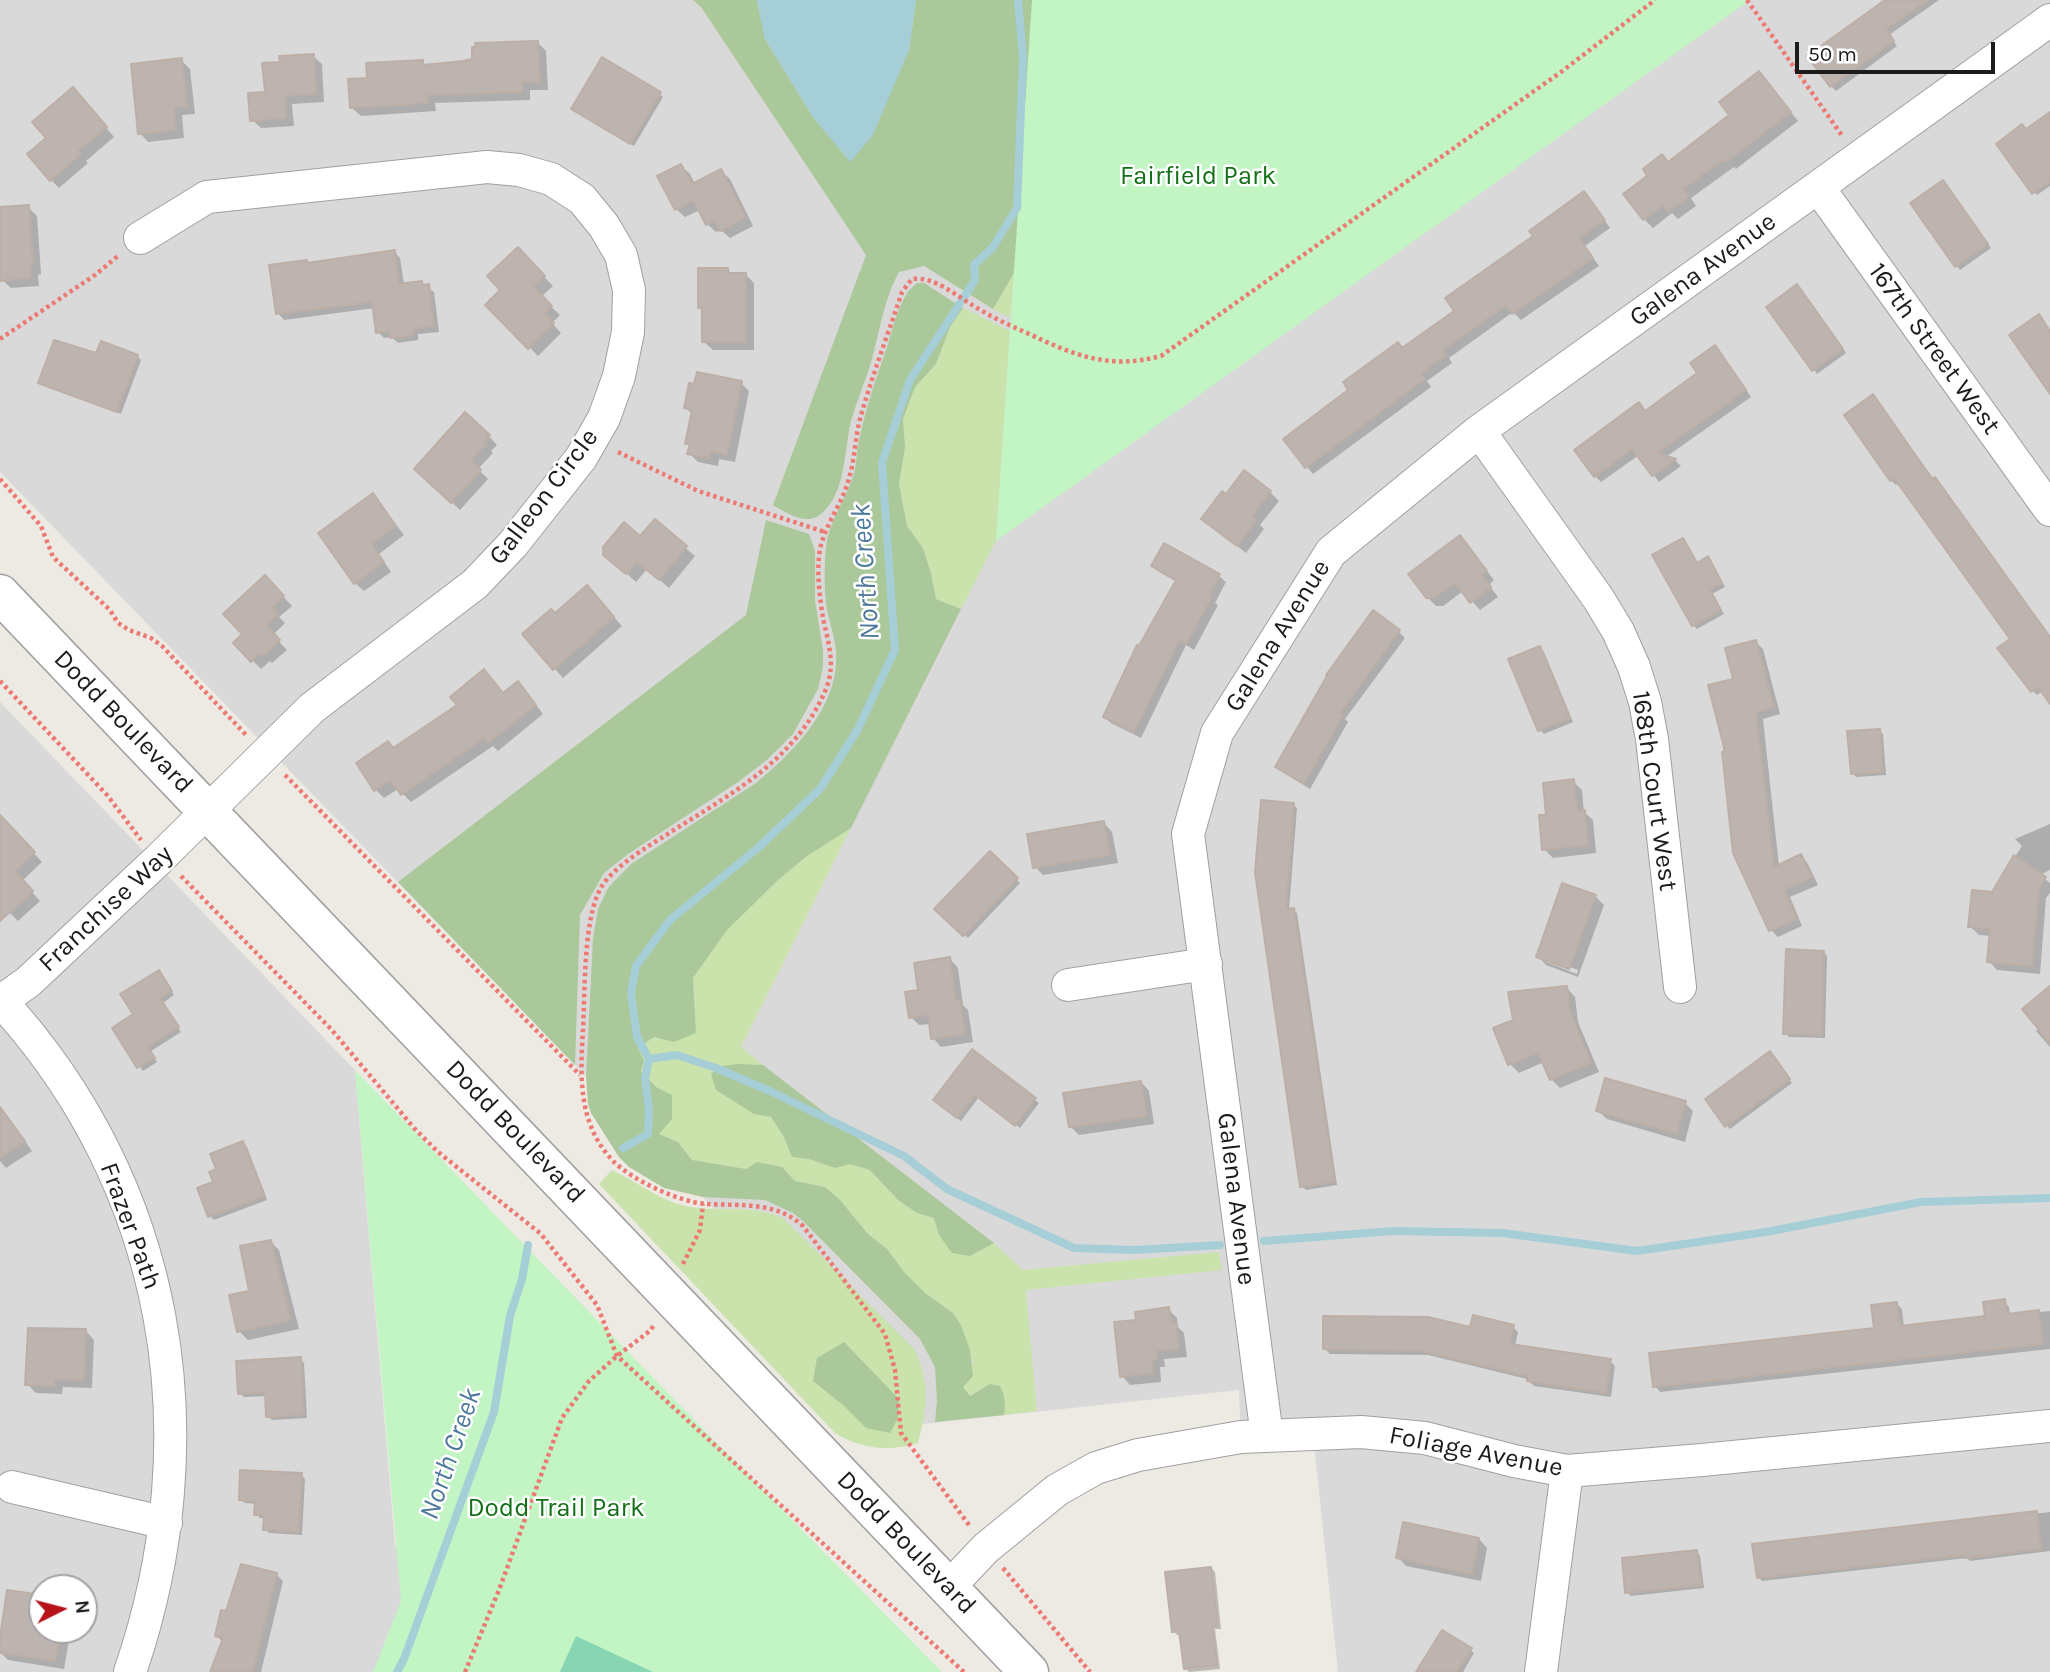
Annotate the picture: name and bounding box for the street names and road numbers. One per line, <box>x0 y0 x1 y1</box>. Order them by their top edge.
street label: Galena Avenue <box>1624 206 1782 334</box>
street label: 167th Street West <box>1861 257 2007 441</box>
street label: Galleon Circle <box>483 423 605 571</box>
street label: Galena Avenue <box>1219 554 1337 718</box>
street label: Dodd Boulevard <box>47 644 199 800</box>
street label: 168th Court West <box>1625 689 1683 893</box>
street label: Franchise Way <box>33 839 179 979</box>
street label: Dodd Boulevard <box>439 1054 591 1210</box>
street label: Galena Avenue <box>1210 1111 1262 1287</box>
street label: Frazer Path <box>93 1158 167 1294</box>
street label: Foliage Avenue <box>1387 1420 1565 1484</box>
street label: Dodd Boulevard <box>830 1465 982 1621</box>

